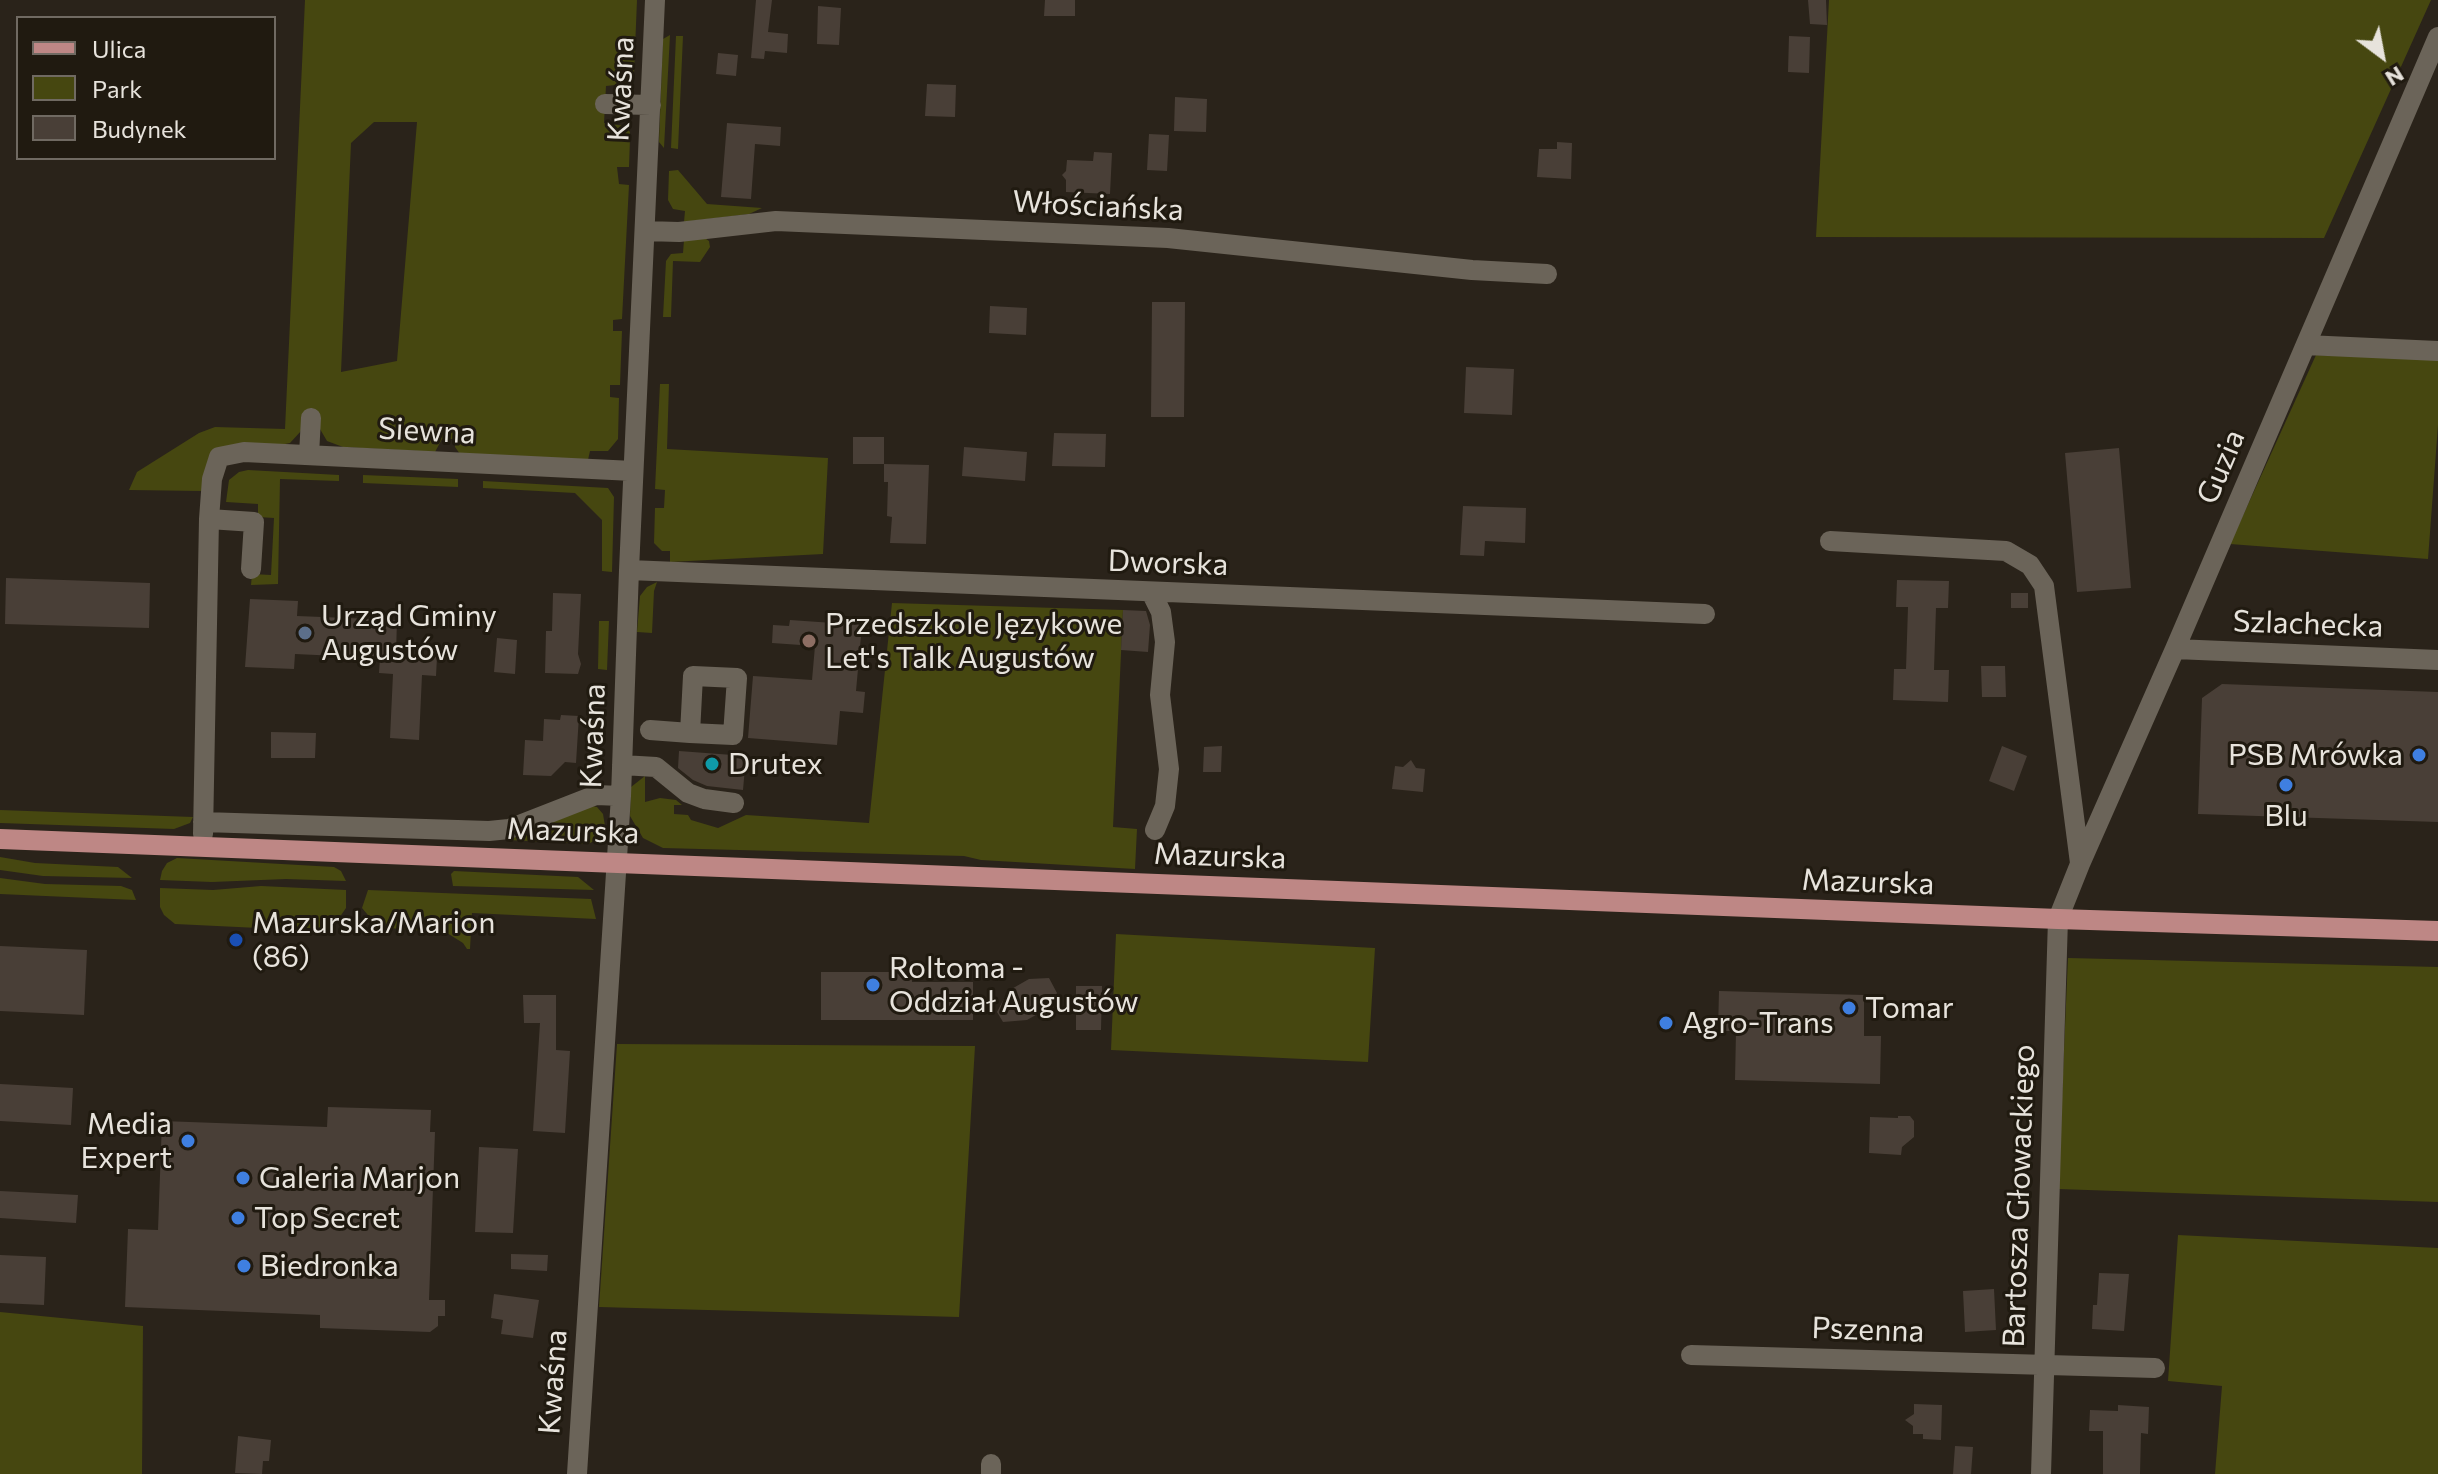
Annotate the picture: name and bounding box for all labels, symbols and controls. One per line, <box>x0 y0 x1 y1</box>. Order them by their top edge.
legend <box>16 16 276 160</box>
north arrow <box>2342 16 2422 96</box>
text: Ulica <box>92 34 146 63</box>
street label: Kwaśna <box>600 36 642 142</box>
text: N <box>2381 61 2409 93</box>
text: Park <box>92 74 142 103</box>
text: Budynek <box>92 114 187 143</box>
street label: Włościańska <box>1011 184 1185 228</box>
street label: Siewna <box>377 410 477 452</box>
street label: Guzia <box>2189 425 2253 509</box>
street label: Dworska <box>1107 543 1229 583</box>
place label: Urząd Gminy Augustów <box>321 598 497 668</box>
street label: Szlachecka <box>2232 603 2384 645</box>
place label: Przedszkole Językowe Let's Talk Augustów <box>825 606 1122 676</box>
marker: Urząd Gminy Augustów <box>296 624 314 642</box>
marker: Przedszkole Językowe Let's Talk Augustów <box>800 632 818 650</box>
street label: Kwaśna <box>573 683 613 789</box>
place label: PSB Mrówka <box>2228 737 2403 773</box>
place label: Drutex <box>728 746 823 782</box>
marker: PSB Mrówka <box>2410 746 2428 764</box>
marker: Drutex <box>703 755 721 773</box>
marker: Blu <box>2277 776 2295 794</box>
place label: Blu <box>2264 798 2308 834</box>
street label: Mazurska <box>506 811 640 851</box>
street label: Mazurska <box>1153 836 1287 876</box>
street label: Mazurska <box>1801 862 1935 902</box>
place label: Mazurska/Marion (86) <box>252 905 495 976</box>
marker: Mazurska/Marion (86) <box>227 931 245 949</box>
place label: Roltoma - Oddział Augustów <box>889 950 1138 1020</box>
marker: Roltoma - Oddział Augustów <box>864 976 882 994</box>
place label: Tomar <box>1865 990 1954 1026</box>
marker: Tomar <box>1840 999 1858 1017</box>
place label: Agro-Trans <box>1682 1005 1834 1041</box>
marker: Agro-Trans <box>1657 1014 1675 1032</box>
street label: Bartosza Głowackiego <box>1996 1044 2042 1348</box>
place label: Media Expert <box>80 1106 172 1176</box>
marker: Media Expert <box>179 1132 197 1150</box>
place label: Galeria Marjon <box>259 1160 460 1196</box>
marker: Galeria Marjon <box>234 1169 252 1187</box>
place label: Top Secret <box>254 1200 400 1236</box>
marker: Top Secret <box>229 1209 247 1227</box>
place label: Biedronka <box>260 1248 399 1284</box>
marker: Biedronka <box>235 1257 253 1275</box>
street label: Pszenna <box>1811 1310 1925 1350</box>
street label: Kwaśna <box>531 1328 575 1436</box>

